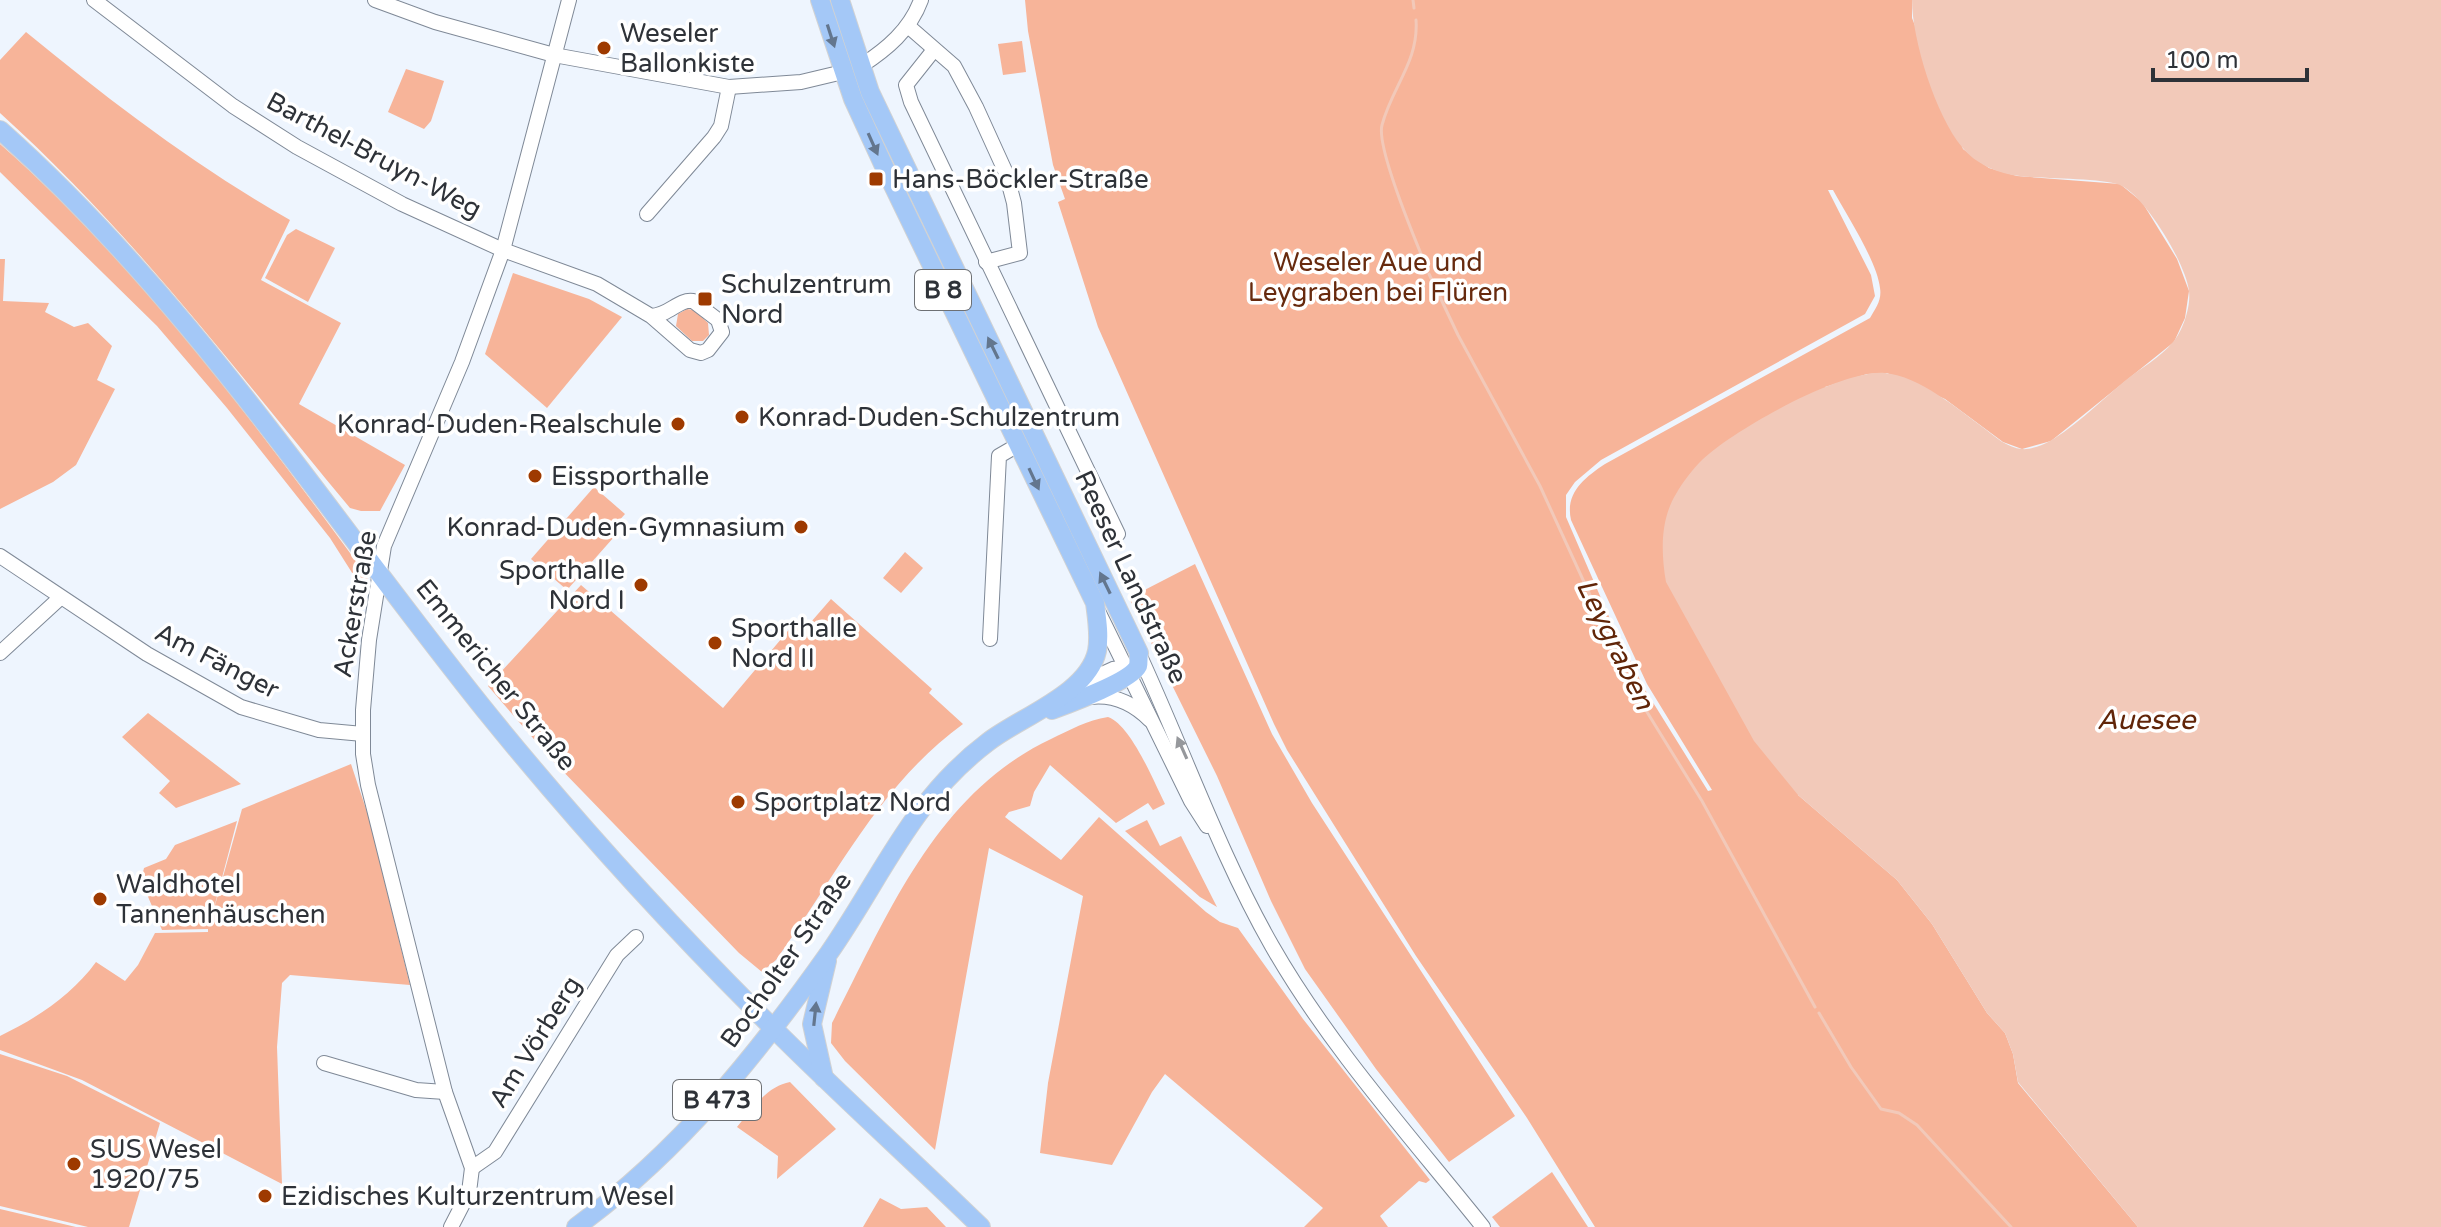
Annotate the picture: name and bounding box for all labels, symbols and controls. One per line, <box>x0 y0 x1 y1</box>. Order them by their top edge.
place label: Weseler Ballonkiste <box>620 18 755 79</box>
one-way arrow <box>826 24 838 48</box>
scale bar <box>2153 32 2307 82</box>
marker: Weseler Ballonkiste <box>595 39 613 57</box>
text: 100 m <box>2165 46 2239 75</box>
street label: Barthel-Bruyn-Weg <box>261 85 487 225</box>
one-way arrow <box>867 132 880 155</box>
place label: Hans-Böckler-Straße <box>892 164 1149 195</box>
marker: Hans-Böckler-Straße <box>867 170 885 188</box>
park label: Weseler Aue und Leygraben bei Flüren <box>1248 247 1508 308</box>
place label: Schulzentrum Nord <box>721 269 892 330</box>
road number: B 8 <box>915 270 971 310</box>
marker: Schulzentrum Nord <box>696 290 714 308</box>
one-way arrow <box>986 337 1000 360</box>
place label: Konrad-Duden-Schulzentrum <box>758 402 1120 433</box>
marker: Konrad-Duden-Schulzentrum <box>733 408 751 426</box>
place label: Konrad-Duden-Realschule <box>337 409 662 440</box>
marker: Konrad-Duden-Realschule <box>669 415 687 433</box>
place label: Eissporthalle <box>551 461 709 492</box>
street label: Reeser Landstraße <box>1068 466 1194 688</box>
marker: Eissporthalle <box>526 467 544 485</box>
one-way arrow <box>1027 467 1041 491</box>
place label: Konrad-Duden-Gymnasium <box>447 512 785 543</box>
marker: Konrad-Duden-Gymnasium <box>792 518 810 536</box>
street label: Ackerstraße <box>327 528 383 680</box>
place label: Sporthalle Nord I <box>499 555 625 616</box>
one-way arrow <box>1098 571 1112 595</box>
street label: Emmericher Straße <box>409 573 583 777</box>
water label: Leygraben <box>1569 573 1662 716</box>
marker: Sporthalle Nord I <box>632 576 650 594</box>
place label: Sporthalle Nord II <box>731 613 857 674</box>
street label: Am Fänger <box>150 616 284 706</box>
marker: Sporthalle Nord II <box>706 634 724 652</box>
water label: Auesee <box>2097 703 2197 737</box>
one-way arrow <box>1175 736 1188 760</box>
place label: Sportplatz Nord <box>754 787 951 818</box>
marker: Sportplatz Nord <box>729 793 747 811</box>
street label: Bocholter Straße <box>714 866 858 1054</box>
place label: Waldhotel Tannenhäuschen <box>116 869 325 930</box>
marker: Waldhotel Tannenhäuschen <box>91 890 109 908</box>
street label: Am Vörberg <box>482 970 588 1114</box>
one-way arrow <box>808 1001 821 1026</box>
road number: B 473 <box>673 1080 761 1120</box>
place label: SUS Wesel 1920/75 <box>90 1134 222 1195</box>
marker: SUS Wesel 1920/75 <box>65 1155 83 1173</box>
place label: Ezidisches Kulturzentrum Wesel <box>281 1181 675 1212</box>
marker: Ezidisches Kulturzentrum Wesel <box>256 1187 274 1205</box>

